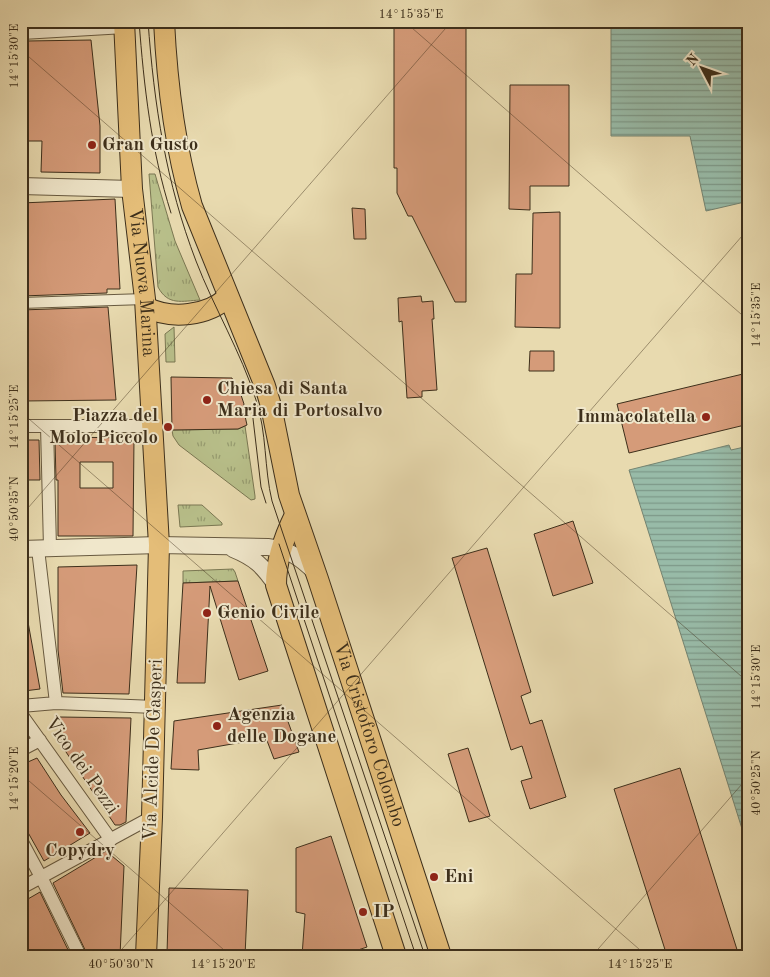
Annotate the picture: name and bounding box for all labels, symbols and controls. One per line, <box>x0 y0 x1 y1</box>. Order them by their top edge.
text: 14°15'35"E <box>379 8 443 21</box>
text: 14°15'30"E <box>8 24 21 88</box>
north arrow <box>678 42 728 92</box>
text: N <box>684 51 702 69</box>
place label: Gran Gusto <box>102 136 198 155</box>
marker: Gran Gusto <box>86 139 98 151</box>
street label: Via Nuova Marina <box>125 207 158 358</box>
text: 14°15'35"E <box>750 283 763 347</box>
place label: Chiesa di Santa Maria di Portosalvo <box>217 380 383 421</box>
text: 14°15'25"E <box>8 385 21 449</box>
marker: Chiesa di Santa Maria di Portosalvo <box>201 394 213 406</box>
place label: Piazza del Molo Piccolo <box>49 407 158 448</box>
place label: Immacolatella <box>576 408 696 427</box>
marker: Immacolatella <box>700 411 712 423</box>
marker: Piazza del Molo Piccolo <box>162 421 174 433</box>
text: 40°50'35"N <box>8 476 21 542</box>
place label: Genio Civile <box>217 604 319 623</box>
marker: Genio Civile <box>201 607 213 619</box>
street label: Via Cristoforo Colombo <box>330 640 408 829</box>
text: 14°15'30"E <box>750 645 763 709</box>
street label: Via Alcide De Gasperi <box>141 659 167 841</box>
place label: Agenzia delle Dogane <box>227 706 336 747</box>
street label: Vico dei Pezzi <box>41 714 121 818</box>
marker: Agenzia delle Dogane <box>211 720 223 732</box>
text: 14°15'20"E <box>8 747 21 811</box>
text: 40°50'25"N <box>750 750 763 816</box>
marker: Copydry <box>74 826 86 838</box>
place label: Copydry <box>45 842 115 861</box>
place label: Eni <box>444 868 474 887</box>
marker: Eni <box>428 871 440 883</box>
place label: IP <box>373 903 395 922</box>
marker: IP <box>357 906 369 918</box>
text: 40°50'30"N <box>88 958 154 971</box>
text: 14°15'20"E <box>191 958 255 971</box>
text: 14°15'25"E <box>608 958 672 971</box>

